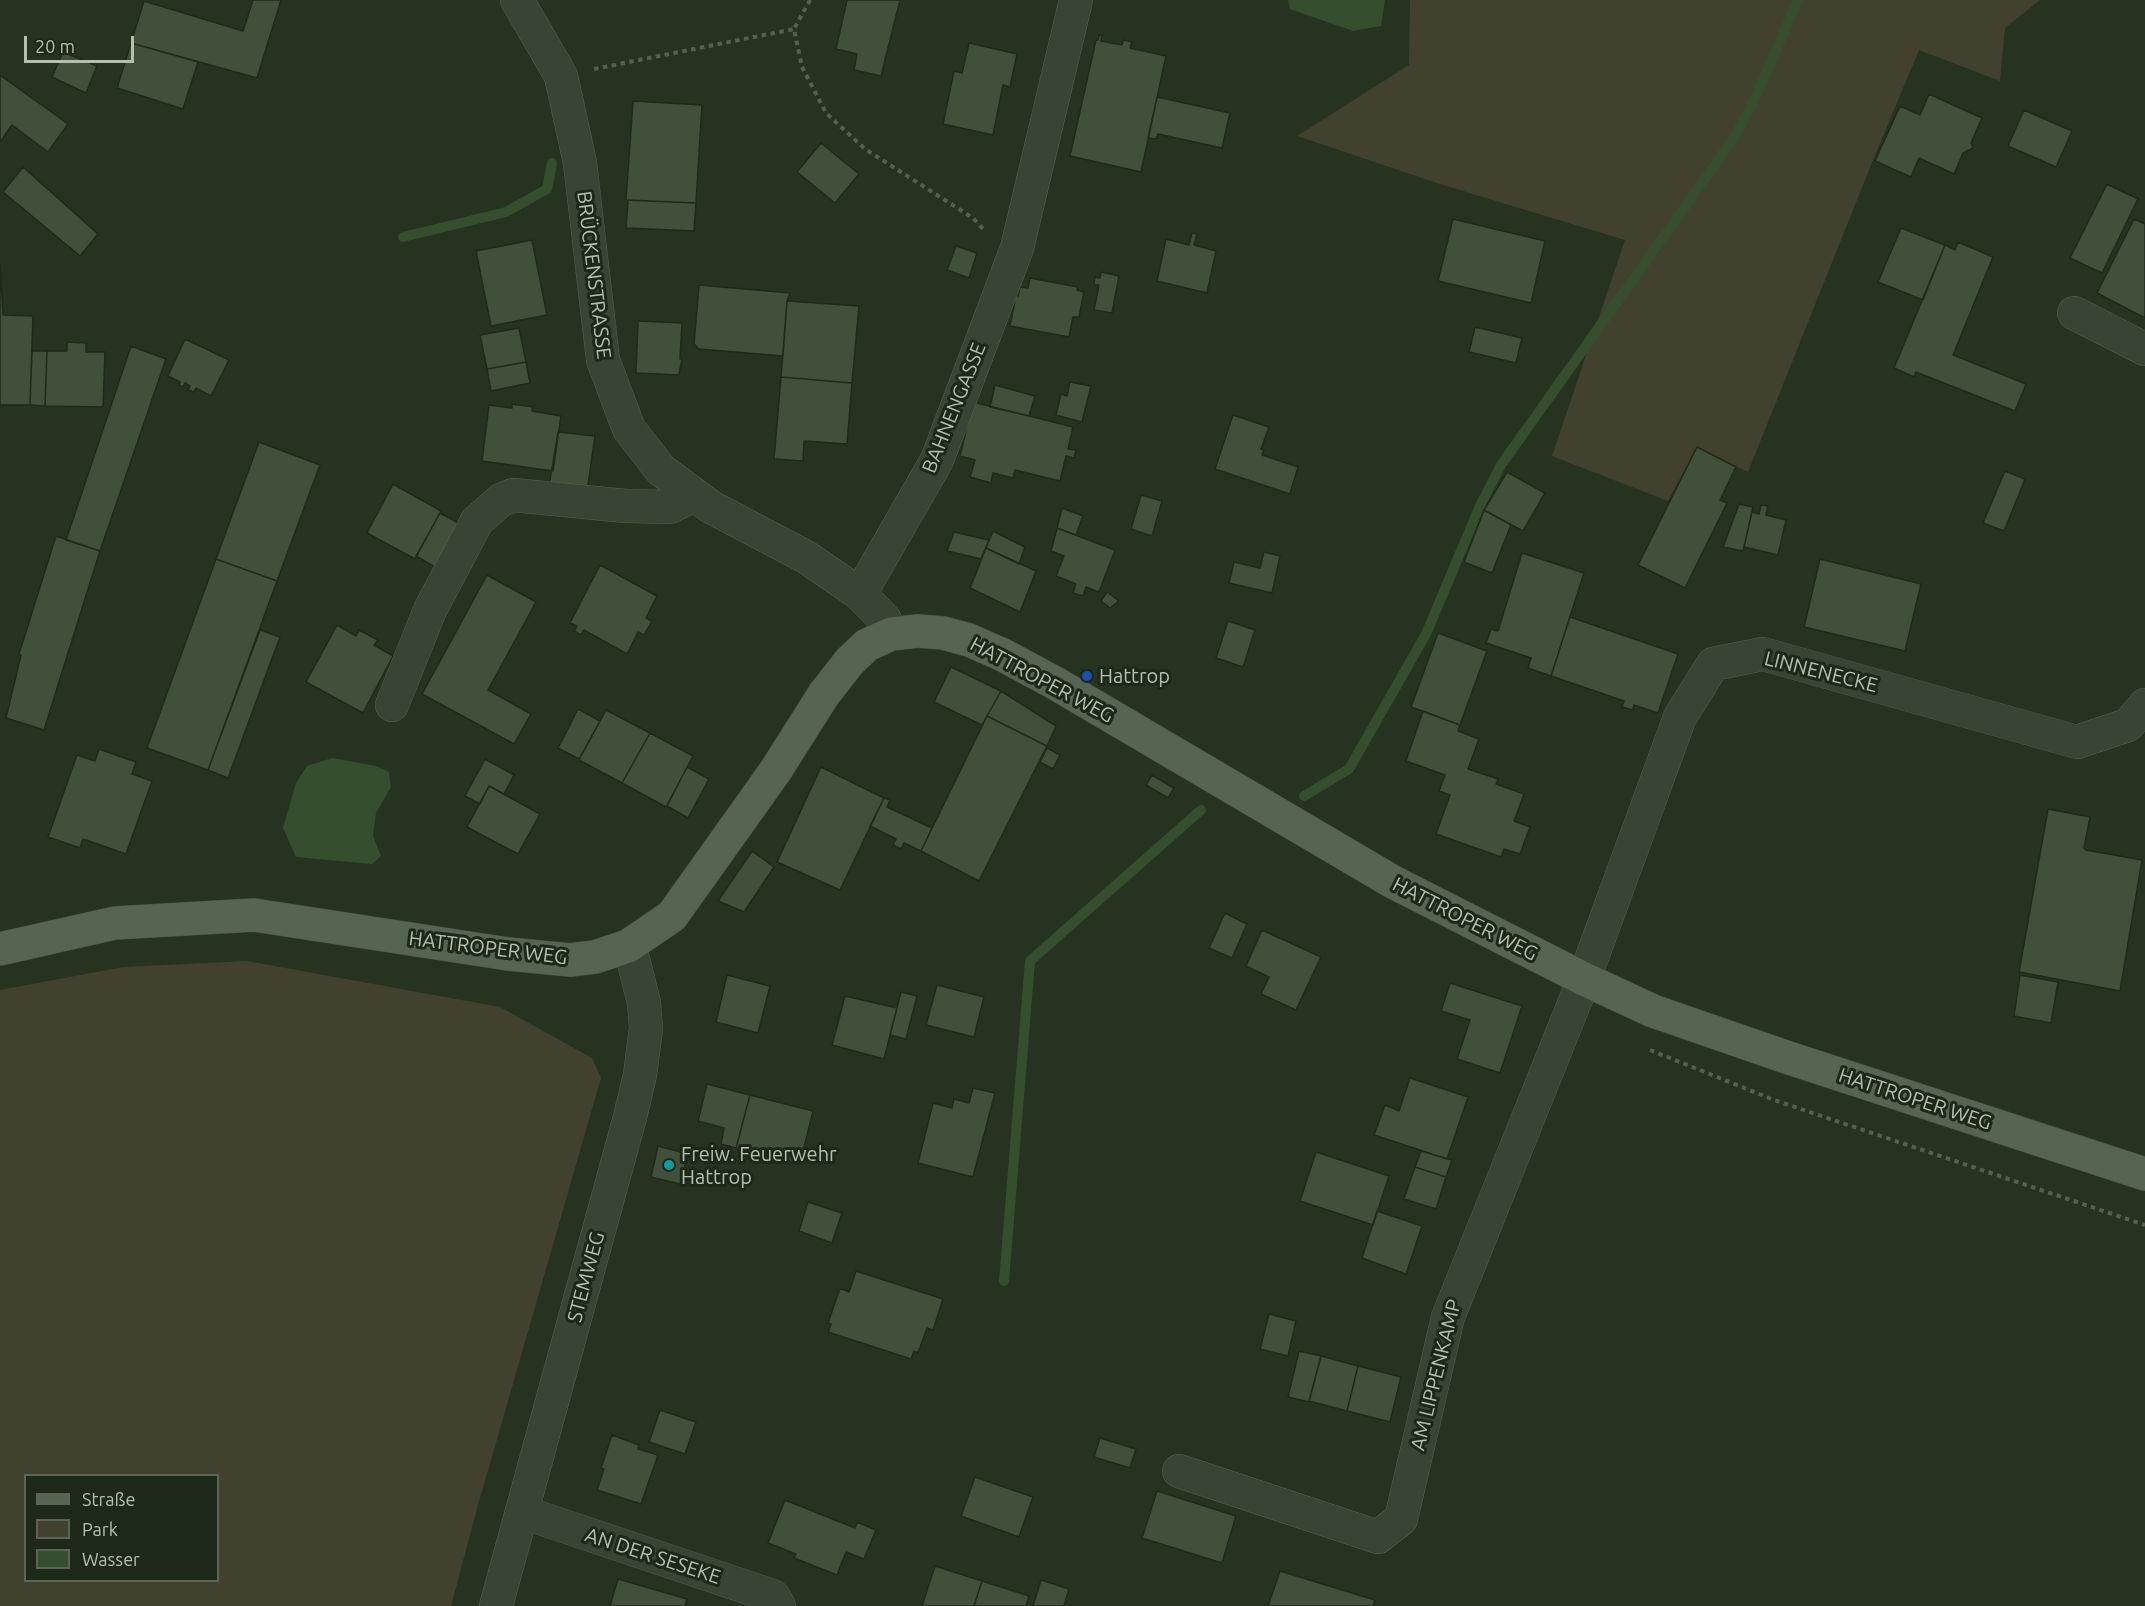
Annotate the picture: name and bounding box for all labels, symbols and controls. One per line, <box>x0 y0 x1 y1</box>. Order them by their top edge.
scale bar <box>27 24 136 62</box>
text: 20 m <box>35 36 75 56</box>
street label: BRÜCKENSTRASSE <box>572 190 616 360</box>
street label: BAHNENGASSE <box>917 339 991 477</box>
street label: HATTROPER WEG <box>966 632 1118 728</box>
street label: LINNENECKE <box>1762 646 1880 698</box>
place label: Hattrop <box>1099 664 1170 688</box>
marker: Hattrop <box>1080 669 1094 683</box>
street label: HATTROPER WEG <box>1389 872 1541 966</box>
street label: HATTROPER WEG <box>407 926 569 970</box>
street label: HATTROPER WEG <box>1835 1063 1995 1135</box>
place label: Freiw. Feuerwehr Hattrop <box>681 1142 837 1189</box>
marker: Freiw. Feuerwehr Hattrop <box>662 1158 676 1172</box>
street label: STEMWEG <box>562 1229 610 1325</box>
street label: AM LIPPENKAMP <box>1406 1297 1466 1453</box>
legend <box>24 1474 219 1582</box>
text: Straße <box>82 1489 135 1509</box>
text: Park <box>82 1519 118 1539</box>
street label: AN DER SESEKE <box>582 1523 724 1589</box>
text: Wasser <box>82 1549 140 1569</box>

